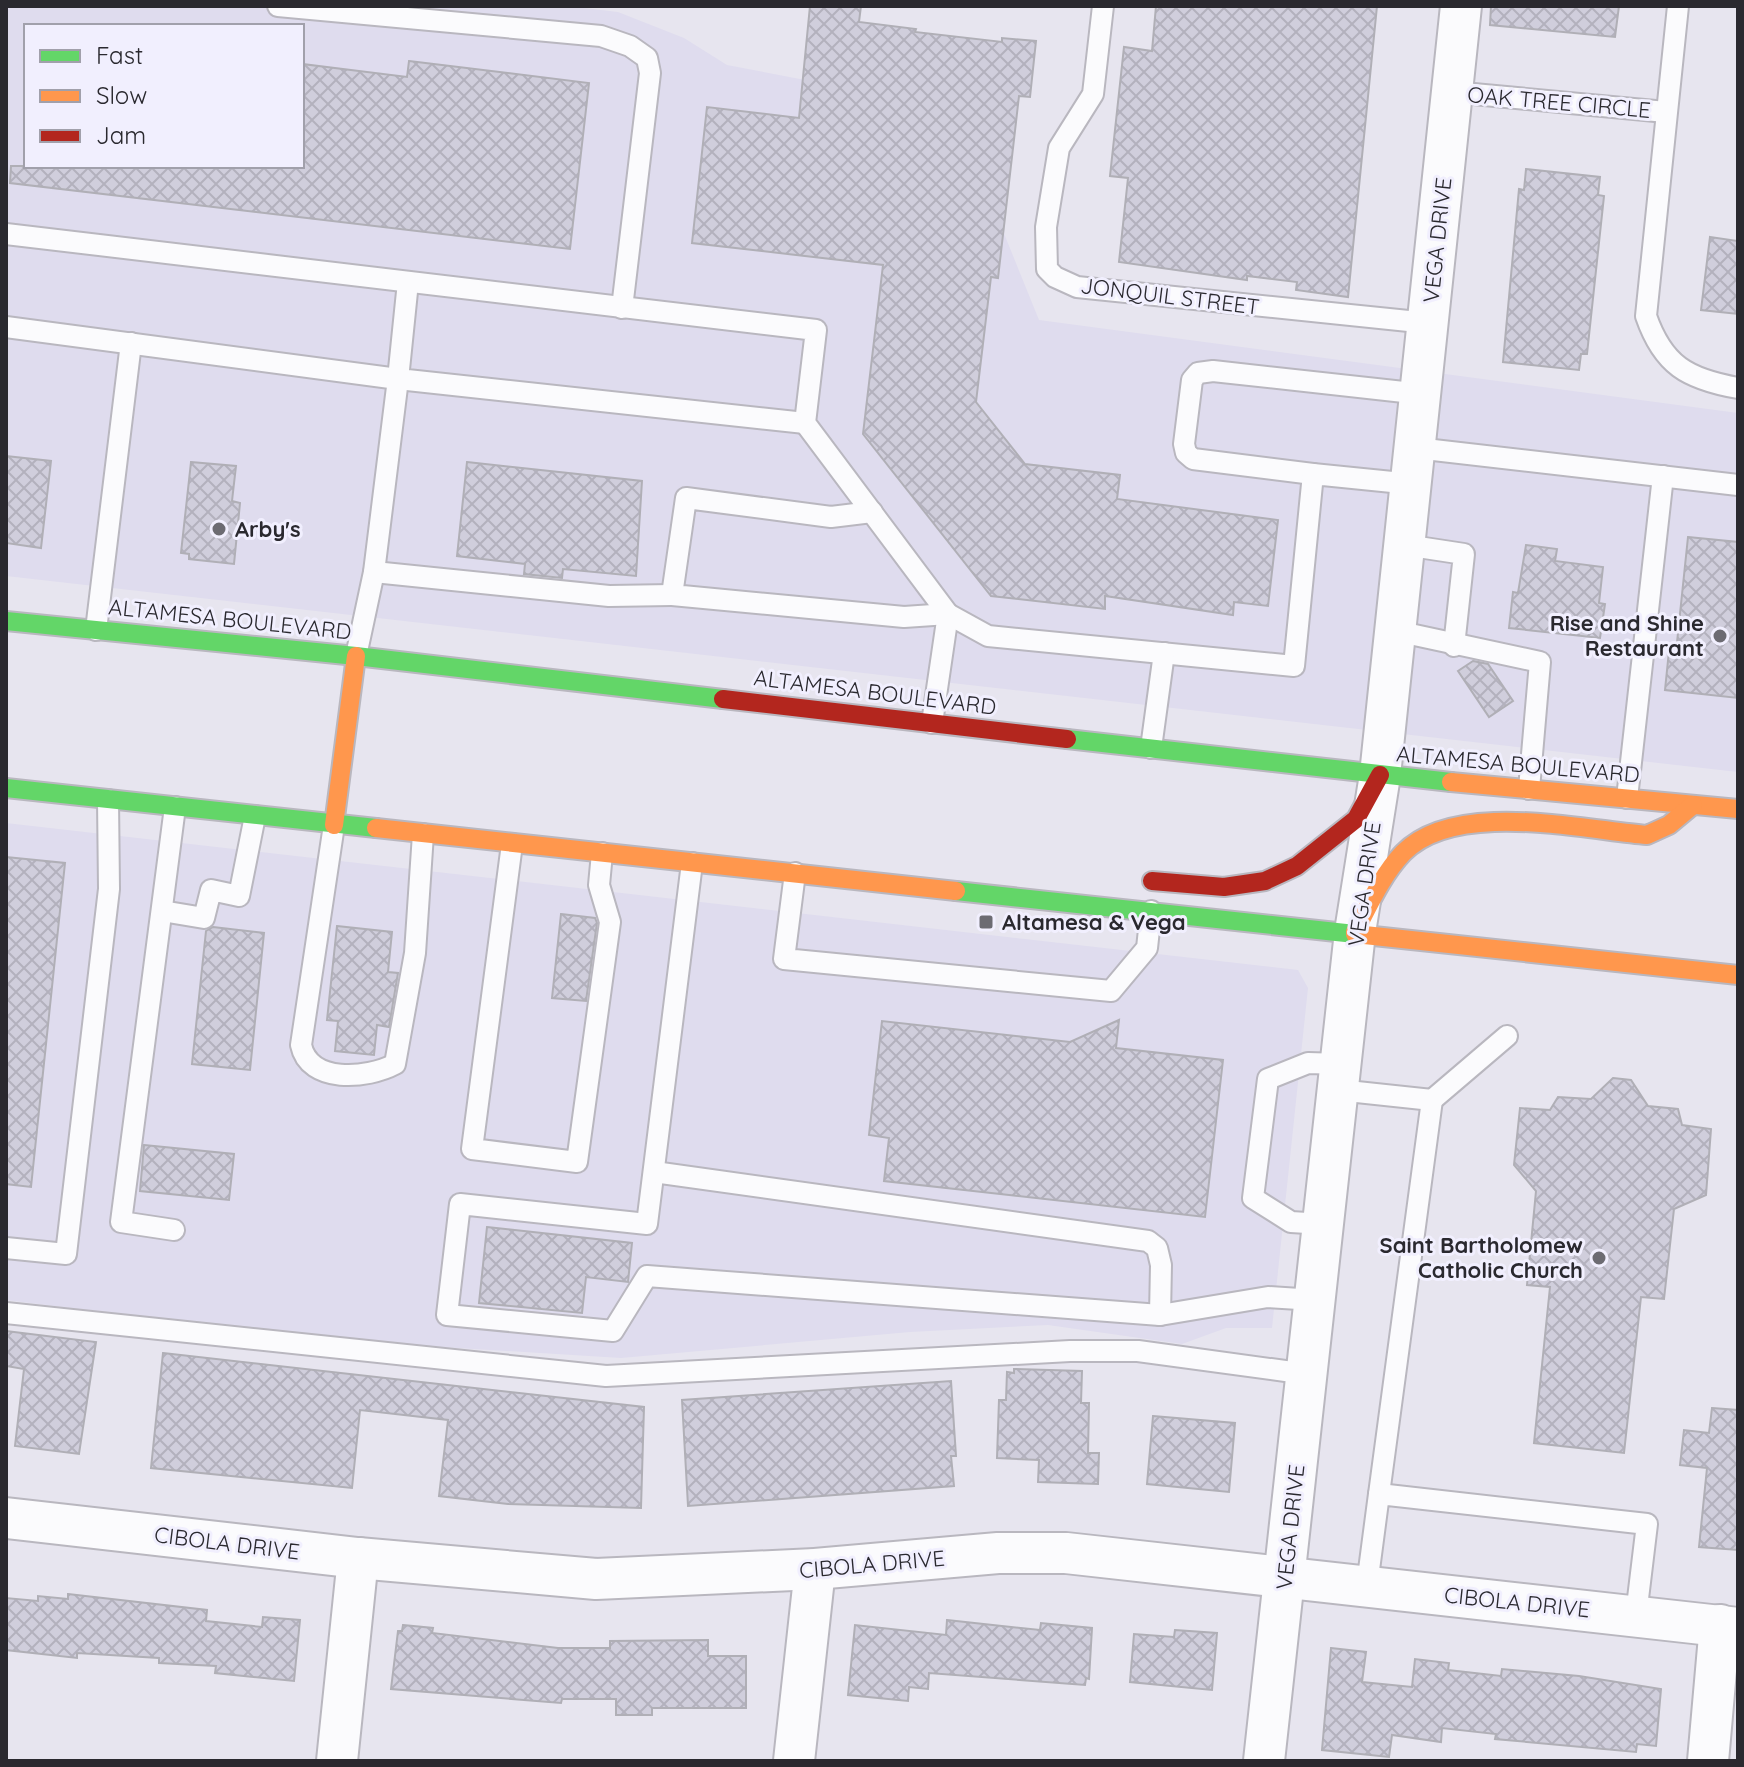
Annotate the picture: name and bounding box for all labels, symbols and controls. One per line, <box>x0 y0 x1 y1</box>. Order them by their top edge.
legend <box>24 24 304 168</box>
text: Fast <box>96 40 143 70</box>
text: Slow <box>96 80 147 110</box>
street label: OAK TREE CIRCLE <box>1466 80 1652 124</box>
text: Jam <box>96 120 146 150</box>
street label: VEGA DRIVE <box>1416 176 1458 304</box>
street label: JONQUIL STREET <box>1079 271 1261 321</box>
place label: Arby's <box>235 515 301 543</box>
marker: Arby's <box>210 520 228 538</box>
street label: ALTAMESA BOULEVARD <box>107 592 353 646</box>
place label: Rise and Shine Restaurant <box>1550 609 1704 662</box>
marker: Rise and Shine Restaurant <box>1711 627 1729 645</box>
street label: ALTAMESA BOULEVARD <box>752 663 998 721</box>
street label: ALTAMESA BOULEVARD <box>1395 739 1641 789</box>
street label: VEGA DRIVE <box>1341 820 1387 948</box>
place label: Altamesa & Vega <box>1002 908 1186 936</box>
marker: Altamesa & Vega <box>977 913 995 931</box>
place label: Saint Bartholomew Catholic Church <box>1380 1231 1583 1284</box>
marker: Saint Bartholomew Catholic Church <box>1590 1249 1608 1267</box>
street label: VEGA DRIVE <box>1269 1463 1311 1591</box>
street label: CIBOLA DRIVE <box>153 1520 301 1566</box>
street label: CIBOLA DRIVE <box>798 1544 946 1584</box>
street label: CIBOLA DRIVE <box>1443 1580 1591 1624</box>

